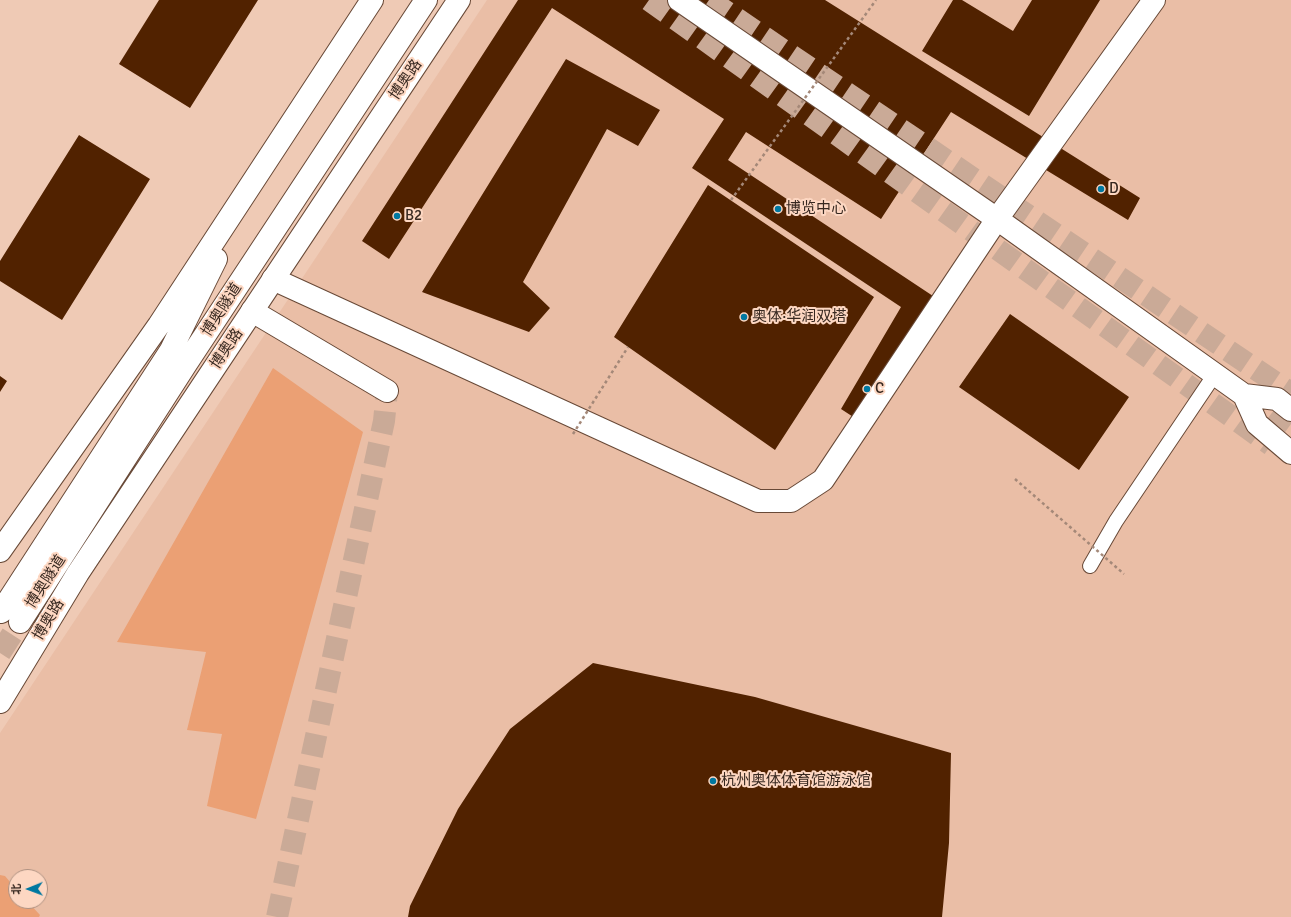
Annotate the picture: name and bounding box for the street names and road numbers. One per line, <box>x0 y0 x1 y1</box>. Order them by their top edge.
street label: 博奥路 <box>386 56 426 104</box>
street label: 博奥隧道 <box>198 280 246 340</box>
street label: 博奥路 <box>207 325 247 373</box>
street label: 博奥隧道 <box>22 552 70 612</box>
street label: 博奥路 <box>30 596 68 644</box>

